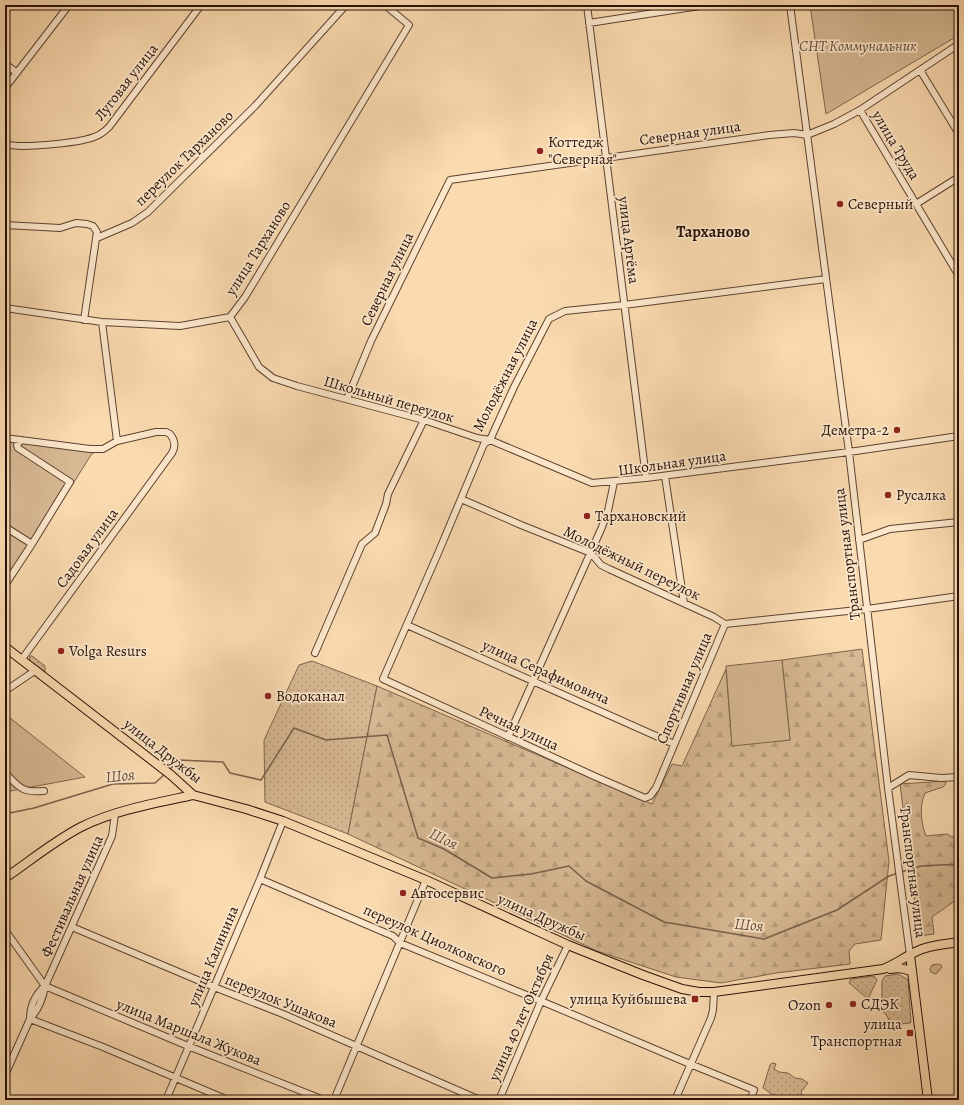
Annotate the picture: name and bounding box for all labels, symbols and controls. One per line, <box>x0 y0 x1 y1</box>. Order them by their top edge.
park label: СНТ Коммунальник <box>799 36 917 56</box>
street label: Луговая улица <box>90 39 162 125</box>
street label: переулок Тарханово <box>130 106 238 210</box>
street label: улица Труда <box>867 106 925 184</box>
street label: Северная улица <box>638 116 742 150</box>
place label: Коттедж "Северная" <box>548 132 617 169</box>
marker: Коттедж "Северная" <box>535 146 545 156</box>
street label: улица Артёма <box>614 194 644 285</box>
place label: Северный <box>848 194 914 214</box>
street label: улица Тарханово <box>220 197 295 300</box>
marker: Северный <box>835 199 845 209</box>
district label: Тарханово <box>676 221 750 243</box>
street label: Северная улица <box>356 229 418 329</box>
street label: Молодёжная улица <box>468 315 542 435</box>
street label: Школьный переулок <box>321 371 457 427</box>
place label: Деметра-2 <box>821 420 889 440</box>
marker: Деметра-2 <box>892 425 902 435</box>
street label: Школьная улица <box>617 445 727 480</box>
place label: Русалка <box>896 485 946 505</box>
street label: Транспортная улица <box>829 487 865 621</box>
marker: Русалка <box>883 490 893 500</box>
street label: Садовая улица <box>51 504 123 592</box>
place label: Тархановский <box>595 506 686 526</box>
marker: Тархановский <box>582 511 592 521</box>
street label: Молодёжный переулок <box>560 521 704 605</box>
street label: Спортивная улица <box>651 629 717 747</box>
street label: улица Серафимовича <box>478 634 613 709</box>
place label: Volga Resurs <box>68 641 147 661</box>
marker: Volga Resurs <box>56 646 66 656</box>
place label: Водоканал <box>276 686 345 706</box>
marker: Водоканал <box>263 691 273 701</box>
street label: Речная улица <box>476 701 562 755</box>
street label: улица Дружбы <box>119 713 206 788</box>
water label: Шоя <box>104 764 136 788</box>
street label: Транспортная улица <box>895 805 931 939</box>
water label: Шоя <box>425 823 462 855</box>
street label: Фестивальная улица <box>36 832 108 960</box>
place label: Автосервис <box>410 883 484 903</box>
marker: Автосервис <box>398 888 408 898</box>
street label: улица Дружбы <box>494 888 589 945</box>
street label: переулок Циолковского <box>360 899 510 981</box>
street label: улица Калинина <box>182 903 243 1010</box>
water label: Шоя <box>733 913 765 937</box>
street label: улица 40 лет Октября <box>483 950 558 1085</box>
street label: переулок Ушакова <box>222 969 340 1033</box>
place label: улица Куйбышева <box>569 989 687 1009</box>
street label: улица Маршала Жукова <box>113 993 264 1070</box>
marker: улица Куйбышева <box>690 994 700 1004</box>
place label: СДЭК <box>861 994 899 1014</box>
place label: Ozon <box>788 995 821 1015</box>
marker: СДЭК <box>848 999 858 1009</box>
marker: Ozon <box>824 1000 834 1010</box>
place label: улица Транспортная <box>811 1014 902 1051</box>
marker: улица Транспортная <box>905 1028 915 1038</box>

